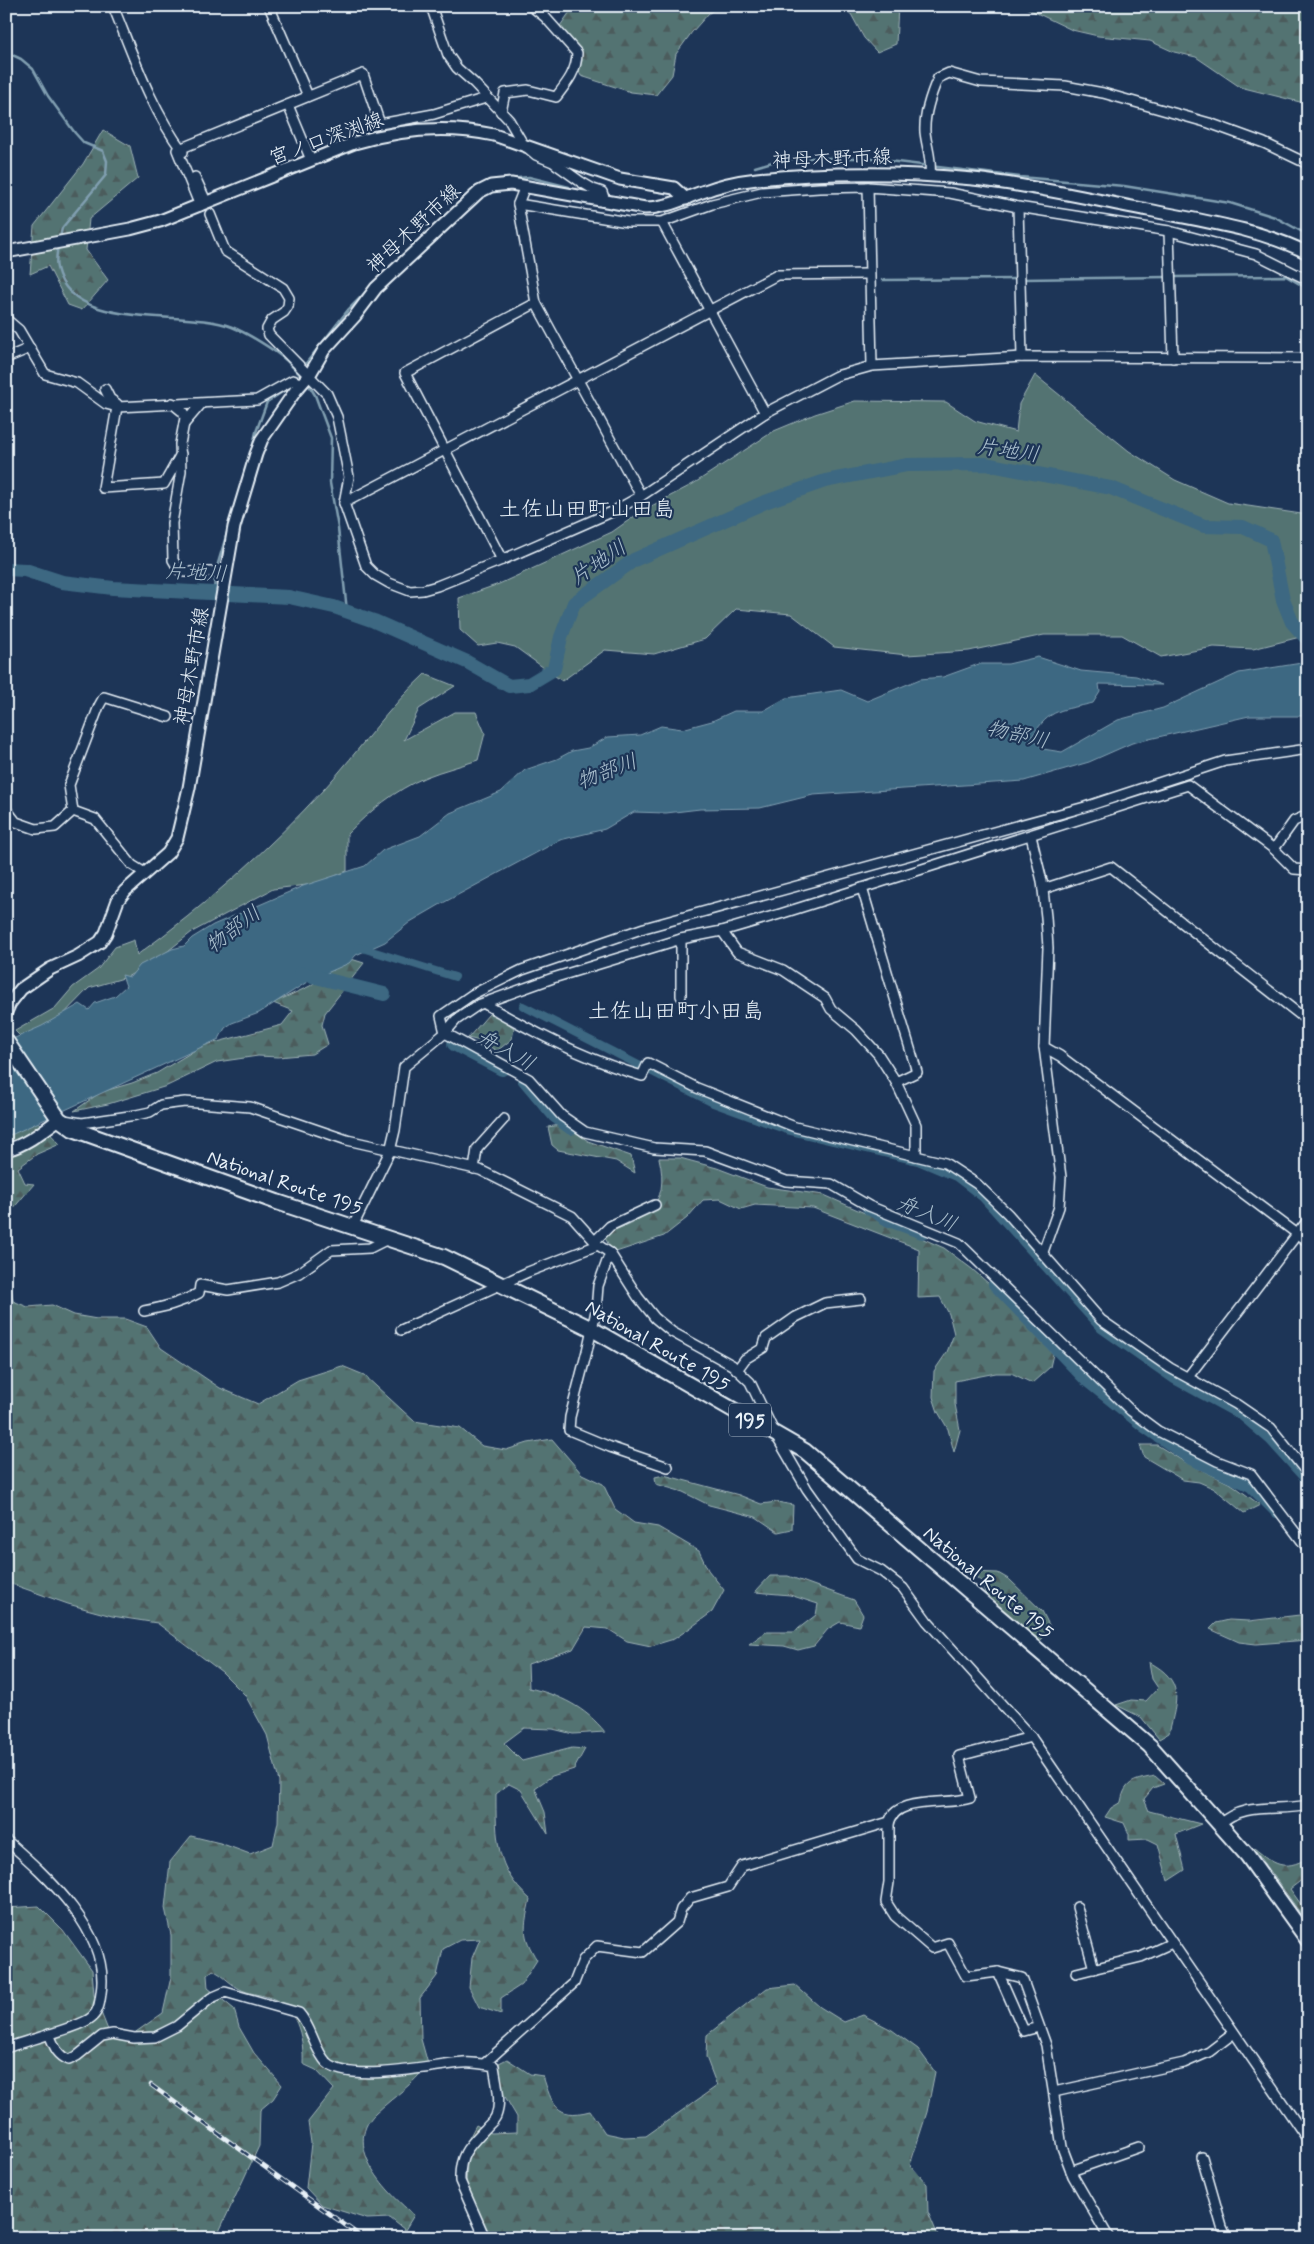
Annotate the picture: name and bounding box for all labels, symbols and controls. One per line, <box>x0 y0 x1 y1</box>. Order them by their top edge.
street label: 宮ノ口深渕線 <box>266 106 388 173</box>
street label: 神母木野市線 <box>772 144 892 175</box>
street label: 神母木野市線 <box>361 178 467 280</box>
water label: 片地川 <box>975 433 1041 469</box>
district label: 土佐山田町山田島 <box>499 496 675 524</box>
water label: 片地川 <box>565 534 633 592</box>
water label: 片地川 <box>164 557 228 589</box>
street label: 神母木野市線 <box>169 605 216 728</box>
water label: 物部川 <box>984 714 1052 756</box>
water label: 物部川 <box>573 748 642 796</box>
water label: 物部川 <box>200 900 267 960</box>
district label: 土佐山田町小田島 <box>588 998 764 1026</box>
water label: 舟入川 <box>471 1023 540 1078</box>
street label: National Route 195 <box>203 1144 366 1223</box>
water label: 舟入川 <box>892 1189 961 1239</box>
street label: National Route 195 <box>580 1294 735 1399</box>
road number: 195 <box>729 1404 771 1436</box>
street label: National Route 195 <box>917 1520 1059 1646</box>

